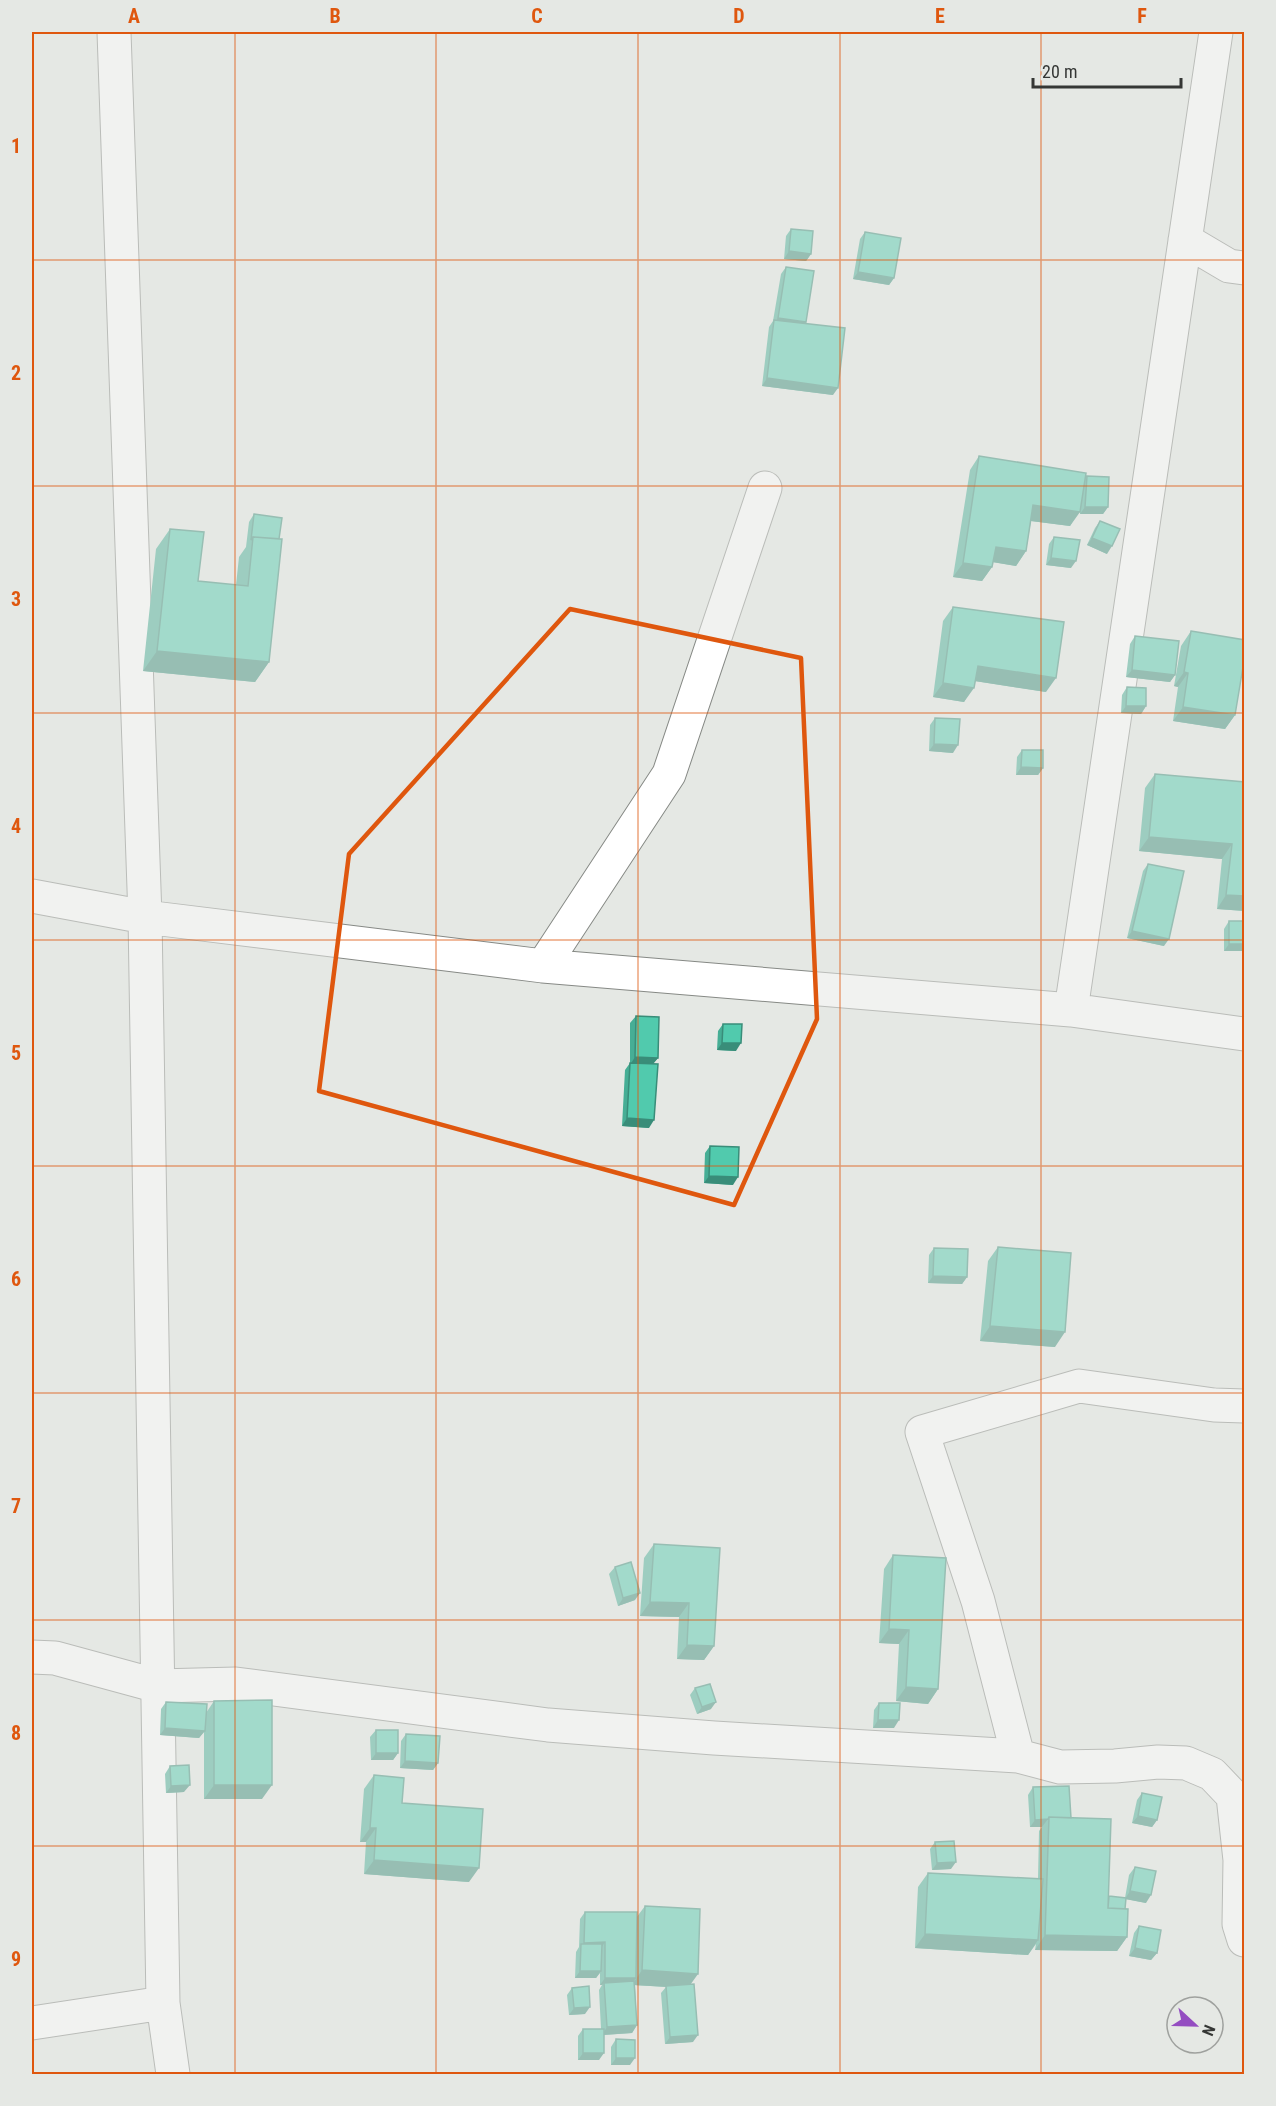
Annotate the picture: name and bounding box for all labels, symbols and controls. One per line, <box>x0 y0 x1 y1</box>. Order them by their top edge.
text: A <box>128 4 140 28</box>
text: B <box>329 4 341 28</box>
text: C <box>531 4 543 28</box>
text: D <box>733 4 745 28</box>
text: E <box>935 4 945 28</box>
text: F <box>1137 4 1147 28</box>
scale bar <box>1033 51 1182 89</box>
text: 20 m <box>1042 61 1077 82</box>
text: 1 <box>11 134 21 158</box>
text: 2 <box>11 361 21 385</box>
text: 3 <box>11 587 21 611</box>
text: 4 <box>11 814 21 838</box>
text: 5 <box>11 1041 21 1065</box>
text: 6 <box>11 1267 21 1291</box>
text: 7 <box>11 1494 21 1518</box>
text: 8 <box>11 1721 21 1745</box>
text: 9 <box>11 1947 21 1971</box>
north arrow <box>1165 1995 1225 2055</box>
text: N <box>1198 2022 1219 2039</box>

